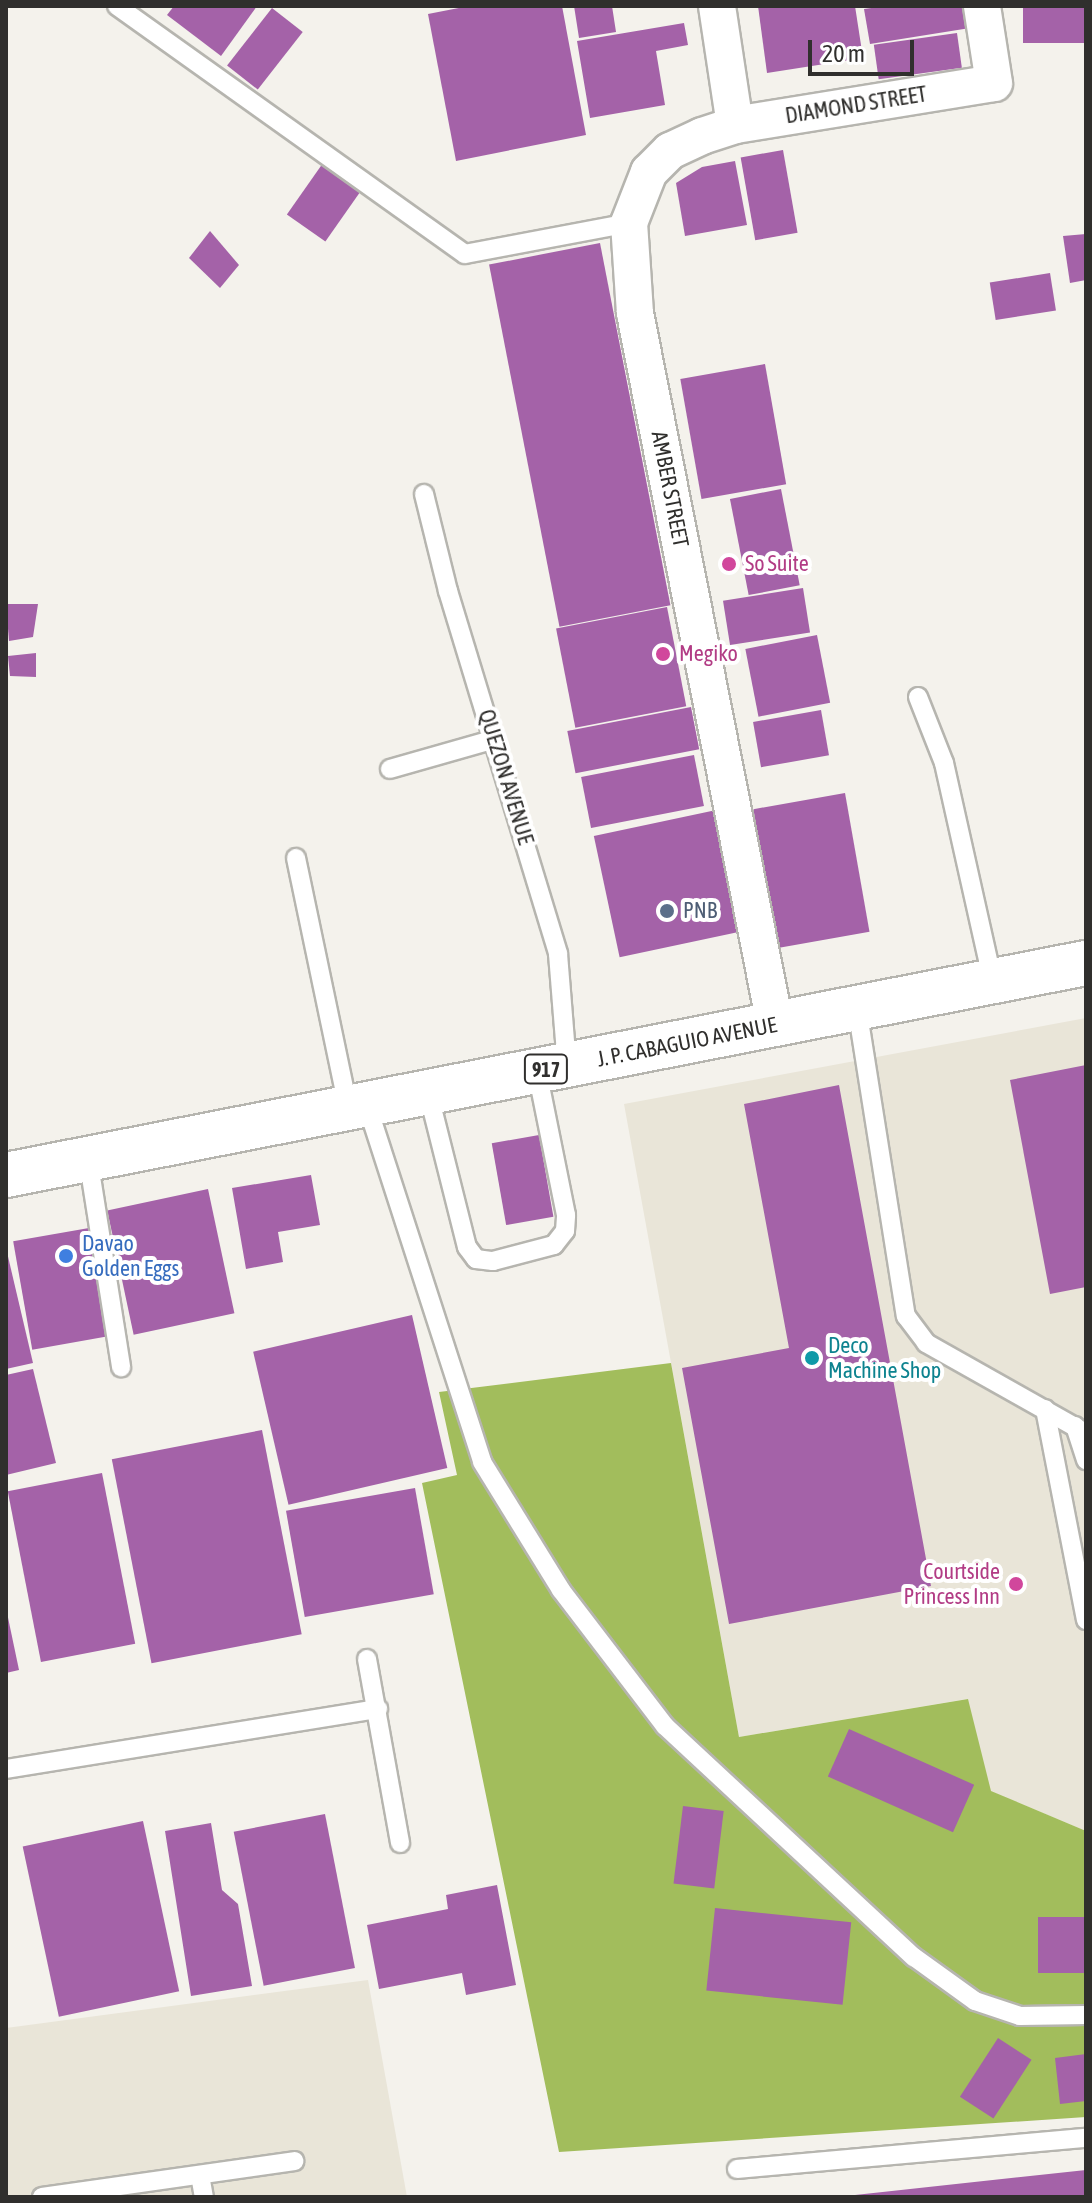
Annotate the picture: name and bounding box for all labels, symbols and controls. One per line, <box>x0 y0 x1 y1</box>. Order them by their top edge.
scale bar <box>812 24 918 74</box>
text: 20 m <box>822 40 865 67</box>
street label: DIAMOND STREET <box>783 81 929 129</box>
street label: AMBER STREET <box>646 429 694 549</box>
place label: So Suite <box>745 551 809 577</box>
marker: So Suite <box>720 555 738 573</box>
place label: Megiko <box>679 641 738 667</box>
marker: Megiko <box>654 645 672 663</box>
street label: QUEZON AVENUE <box>473 706 539 848</box>
place label: PNB <box>683 898 717 924</box>
marker: PNB <box>658 902 676 920</box>
street label: J. P. CABAGUIO AVENUE <box>595 1012 779 1072</box>
road number: 917 <box>522 1053 570 1085</box>
place label: Davao Golden Eggs <box>82 1230 179 1282</box>
marker: Davao Golden Eggs <box>57 1247 75 1265</box>
place label: Deco Machine Shop <box>828 1332 941 1384</box>
marker: Deco Machine Shop <box>803 1349 821 1367</box>
place label: Courtside Princess Inn <box>903 1558 1000 1610</box>
marker: Courtside Princess Inn <box>1007 1575 1025 1593</box>

